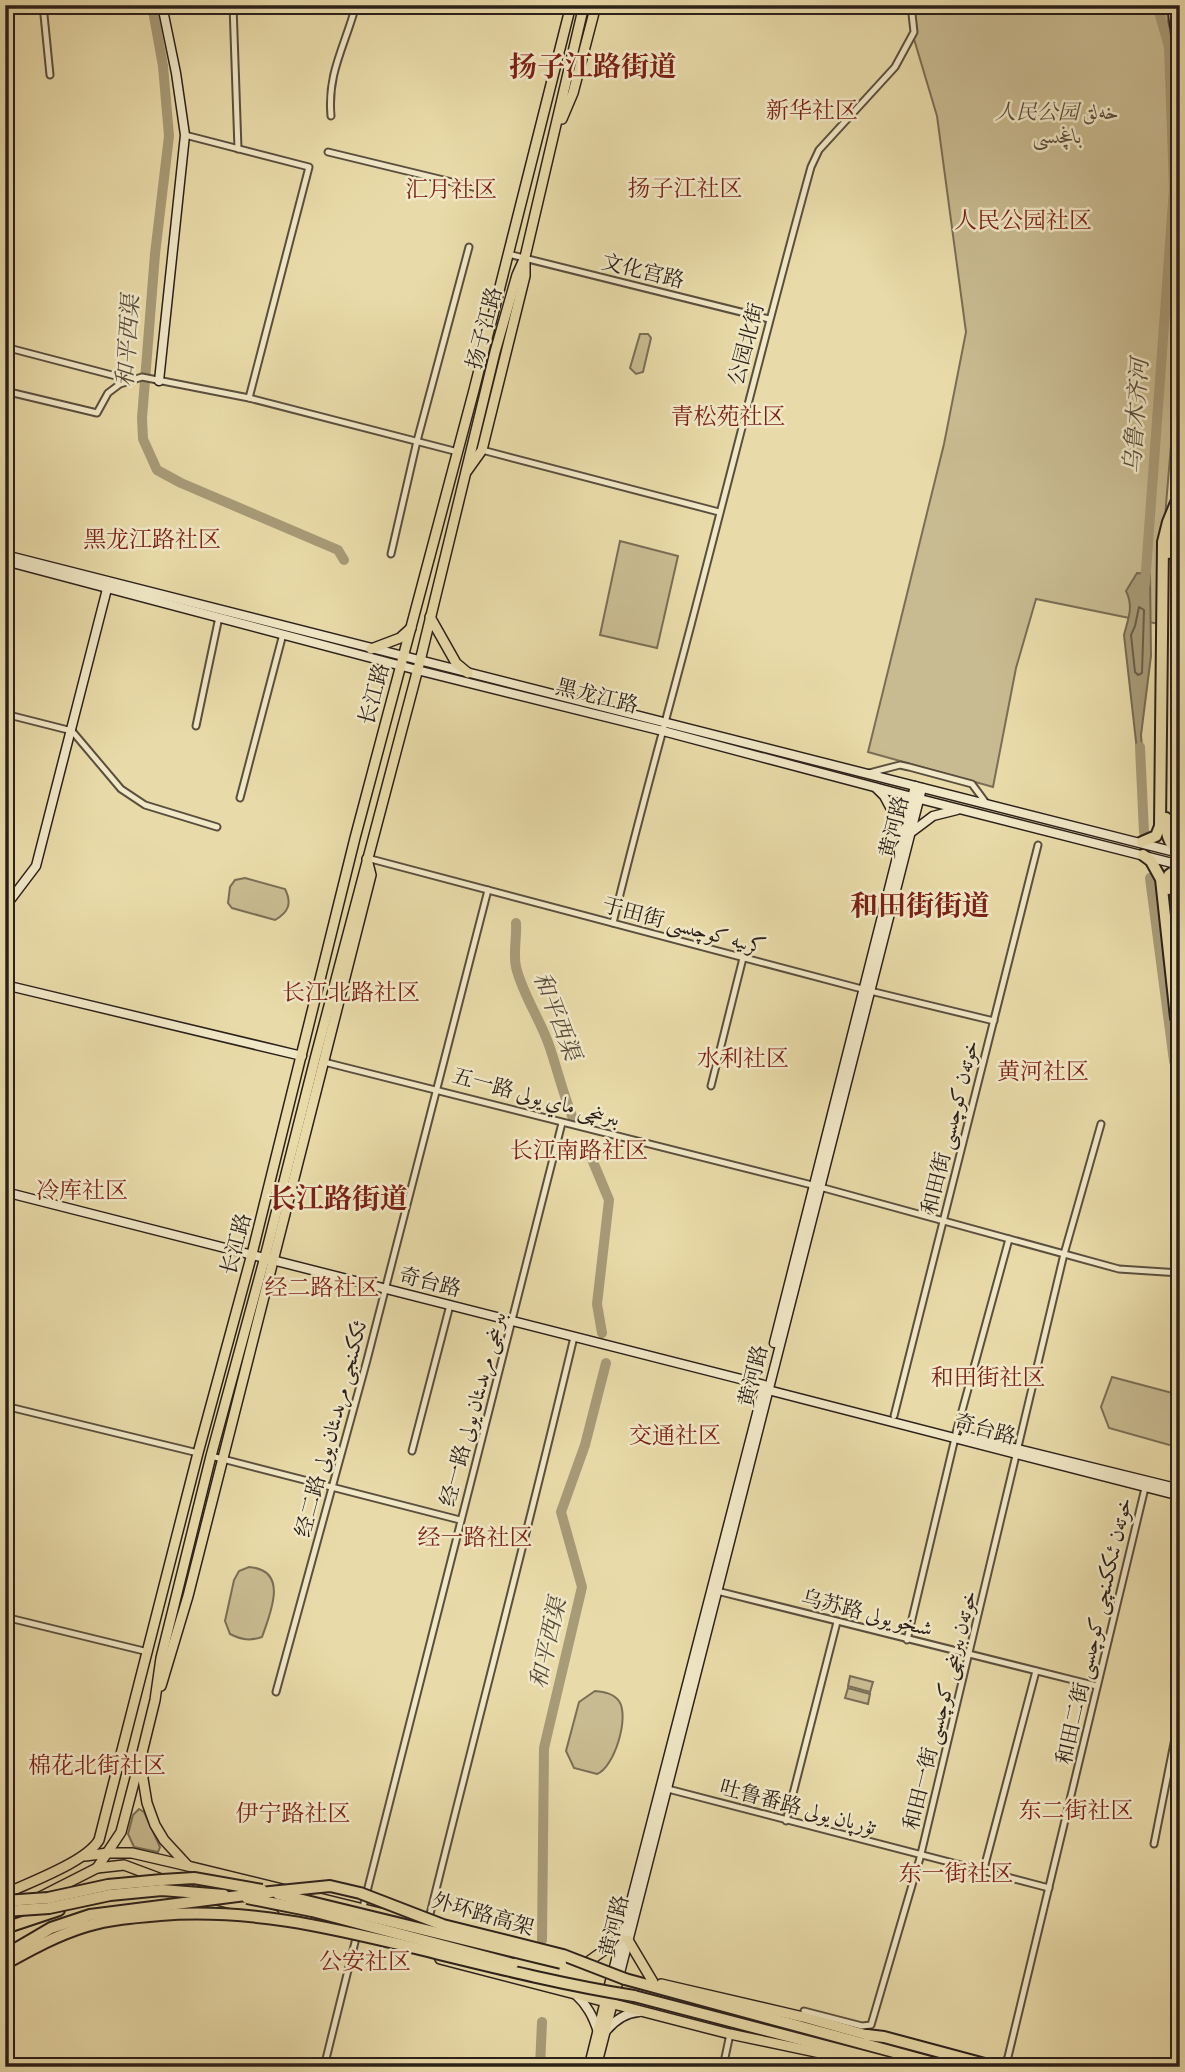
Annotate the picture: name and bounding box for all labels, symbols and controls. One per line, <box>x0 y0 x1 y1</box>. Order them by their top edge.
district label: 扬子江路街道 <box>509 48 677 86</box>
district label: 新华社区 <box>766 95 858 126</box>
park label: 人民公园 خەلق باغچىسى <box>995 98 1119 151</box>
district label: 扬子江社区 <box>628 173 743 204</box>
district label: 汇月社区 <box>405 174 497 205</box>
district label: 人民公园社区 <box>954 205 1092 236</box>
street label: 文化宫路 <box>599 247 687 295</box>
street label: 扬子江路 <box>460 284 508 372</box>
water label: 和平西渠 <box>109 291 147 388</box>
street label: 公园北街 <box>722 300 770 388</box>
water label: 乌鲁木齐河 <box>1117 354 1156 474</box>
district label: 青松苑社区 <box>671 401 786 432</box>
district label: 黑龙江路社区 <box>83 524 221 555</box>
street label: 长江路 <box>352 660 396 728</box>
street label: 黑龙江路 <box>553 672 641 720</box>
street label: 黄河路 <box>873 793 915 861</box>
district label: 和田街街道 <box>850 887 990 925</box>
street label: 于田街 كرىيە كوچىسى <box>599 891 769 962</box>
water label: 和平西渠 <box>526 968 589 1067</box>
district label: 长江北路社区 <box>282 977 420 1008</box>
street label: 和田街 خوتەن كوچىسى <box>915 1037 986 1217</box>
district label: 水利社区 <box>697 1043 789 1074</box>
district label: 黄河社区 <box>997 1056 1089 1087</box>
street label: 五一路 بىرىنچى ماي يولى <box>448 1061 623 1135</box>
district label: 长江南路社区 <box>510 1135 648 1166</box>
district label: 冷库社区 <box>36 1175 128 1206</box>
district label: 长江路街道 <box>268 1180 408 1218</box>
street label: 长江路 <box>214 1210 258 1278</box>
street label: 奇台路 <box>396 1261 464 1303</box>
district label: 经二路社区 <box>265 1272 380 1303</box>
street label: 经一路 بىرىنجى مرىدىئان يولى <box>434 1309 513 1510</box>
street label: 经二路 ئككىنجى مرىدىئان يولى <box>289 1317 375 1540</box>
street label: 黄河路 <box>732 1342 774 1410</box>
district label: 和田街社区 <box>931 1362 1046 1393</box>
street label: 奇台路 <box>951 1407 1019 1451</box>
district label: 交通社区 <box>629 1420 721 1451</box>
street label: 和田二街 خوتەن ئىككىنچى كوچىسى <box>1050 1495 1139 1768</box>
district label: 经一路社区 <box>418 1522 533 1553</box>
street label: 乌苏路 شىخو يولى <box>798 1583 936 1643</box>
street label: 和田一街 خوتەن بىرىنچى كوچىسى <box>897 1587 984 1833</box>
water label: 和平西渠 <box>523 1592 574 1691</box>
district label: 棉花北街社区 <box>28 1750 166 1781</box>
street label: 吐鲁番路 تۇرپان يولى <box>716 1773 880 1843</box>
district label: 东二街社区 <box>1019 1795 1134 1826</box>
district label: 伊宁路社区 <box>236 1798 351 1829</box>
district label: 东一街社区 <box>899 1858 1014 1889</box>
street label: 外环路高架 <box>429 1886 537 1942</box>
street label: 黄河路 <box>593 1892 635 1960</box>
district label: 公安社区 <box>319 1946 411 1977</box>

